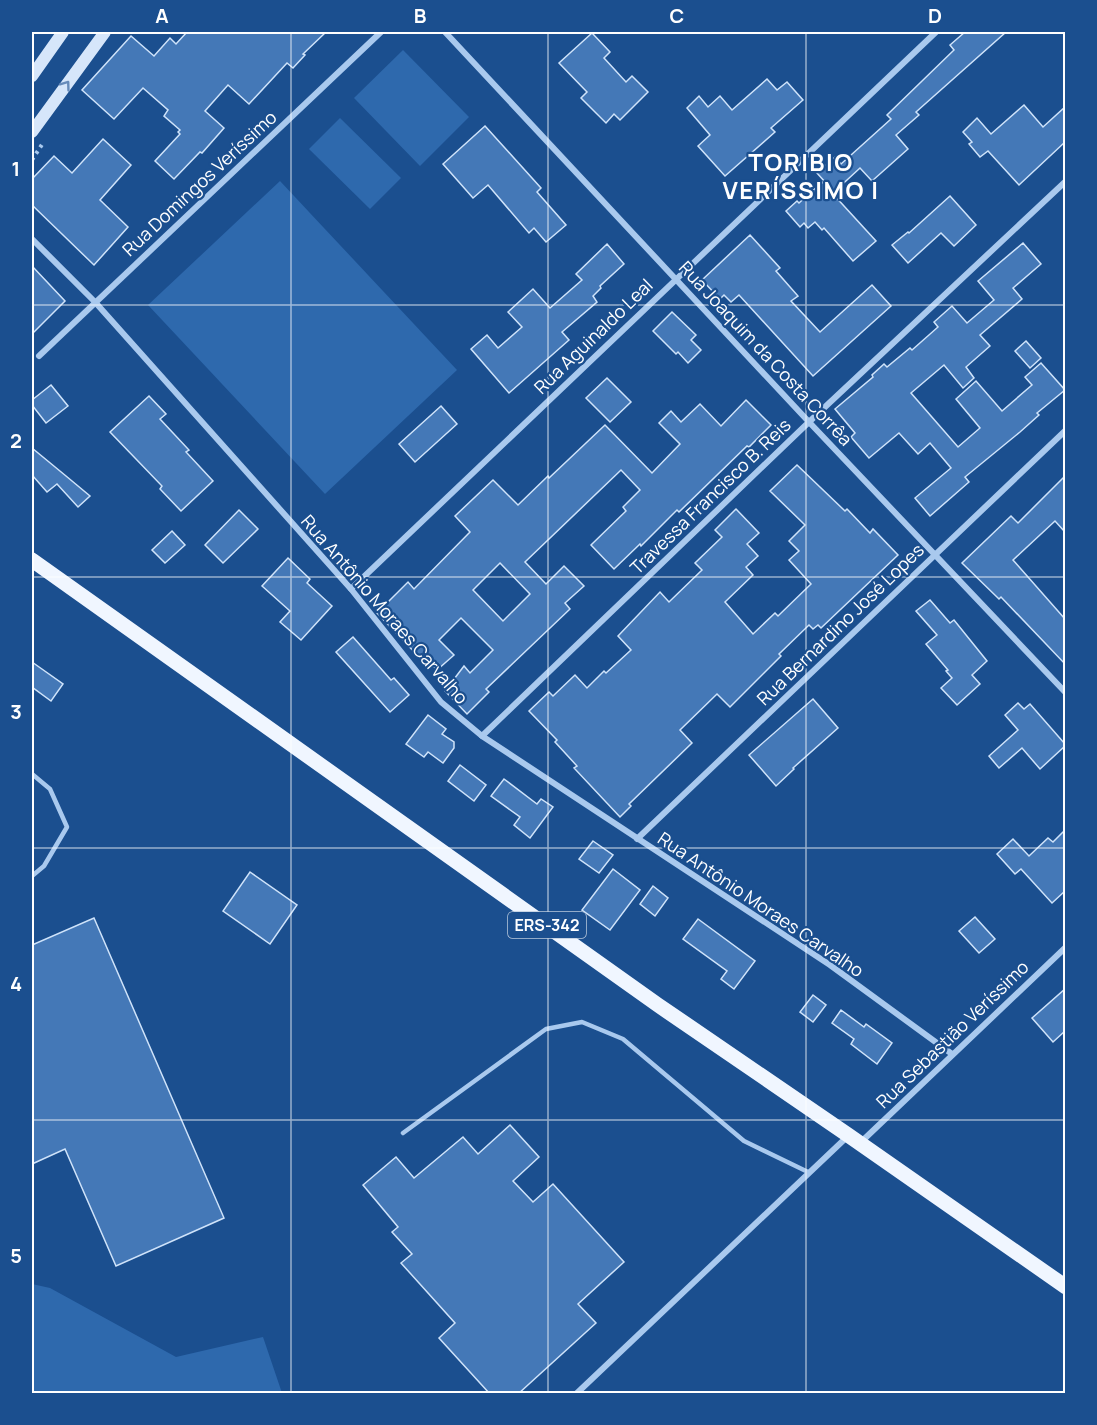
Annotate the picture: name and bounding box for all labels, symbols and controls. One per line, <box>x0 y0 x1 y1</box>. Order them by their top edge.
text: A <box>155 2 169 29</box>
text: B <box>414 2 427 29</box>
text: C <box>670 2 684 29</box>
text: D <box>928 2 942 29</box>
one-way arrow <box>59 80 70 91</box>
street label: Rua Domingos Veríssimo <box>117 105 281 261</box>
district label: TORIBIO VERÍSSIMO I <box>722 145 880 206</box>
text: 1 <box>12 155 20 182</box>
street label: Rua Joaquim da Costa Corrêa <box>674 256 858 450</box>
street label: Rua Aguinaldo Leal <box>529 273 657 399</box>
street label: Travessa Francisco B. Reis <box>624 413 796 579</box>
text: 2 <box>10 427 22 454</box>
street label: Rua Antônio Moraes Carvalho <box>296 509 474 709</box>
street label: Rua Bernardino José Lopes <box>751 538 929 710</box>
text: 3 <box>10 698 22 725</box>
street label: Rua Antônio Moraes Carvalho <box>653 826 869 982</box>
road number: ERS-342 <box>508 912 586 938</box>
street label: Rua Sebastião Veríssimo <box>871 955 1033 1113</box>
text: 4 <box>10 970 22 997</box>
text: 5 <box>10 1242 22 1269</box>

